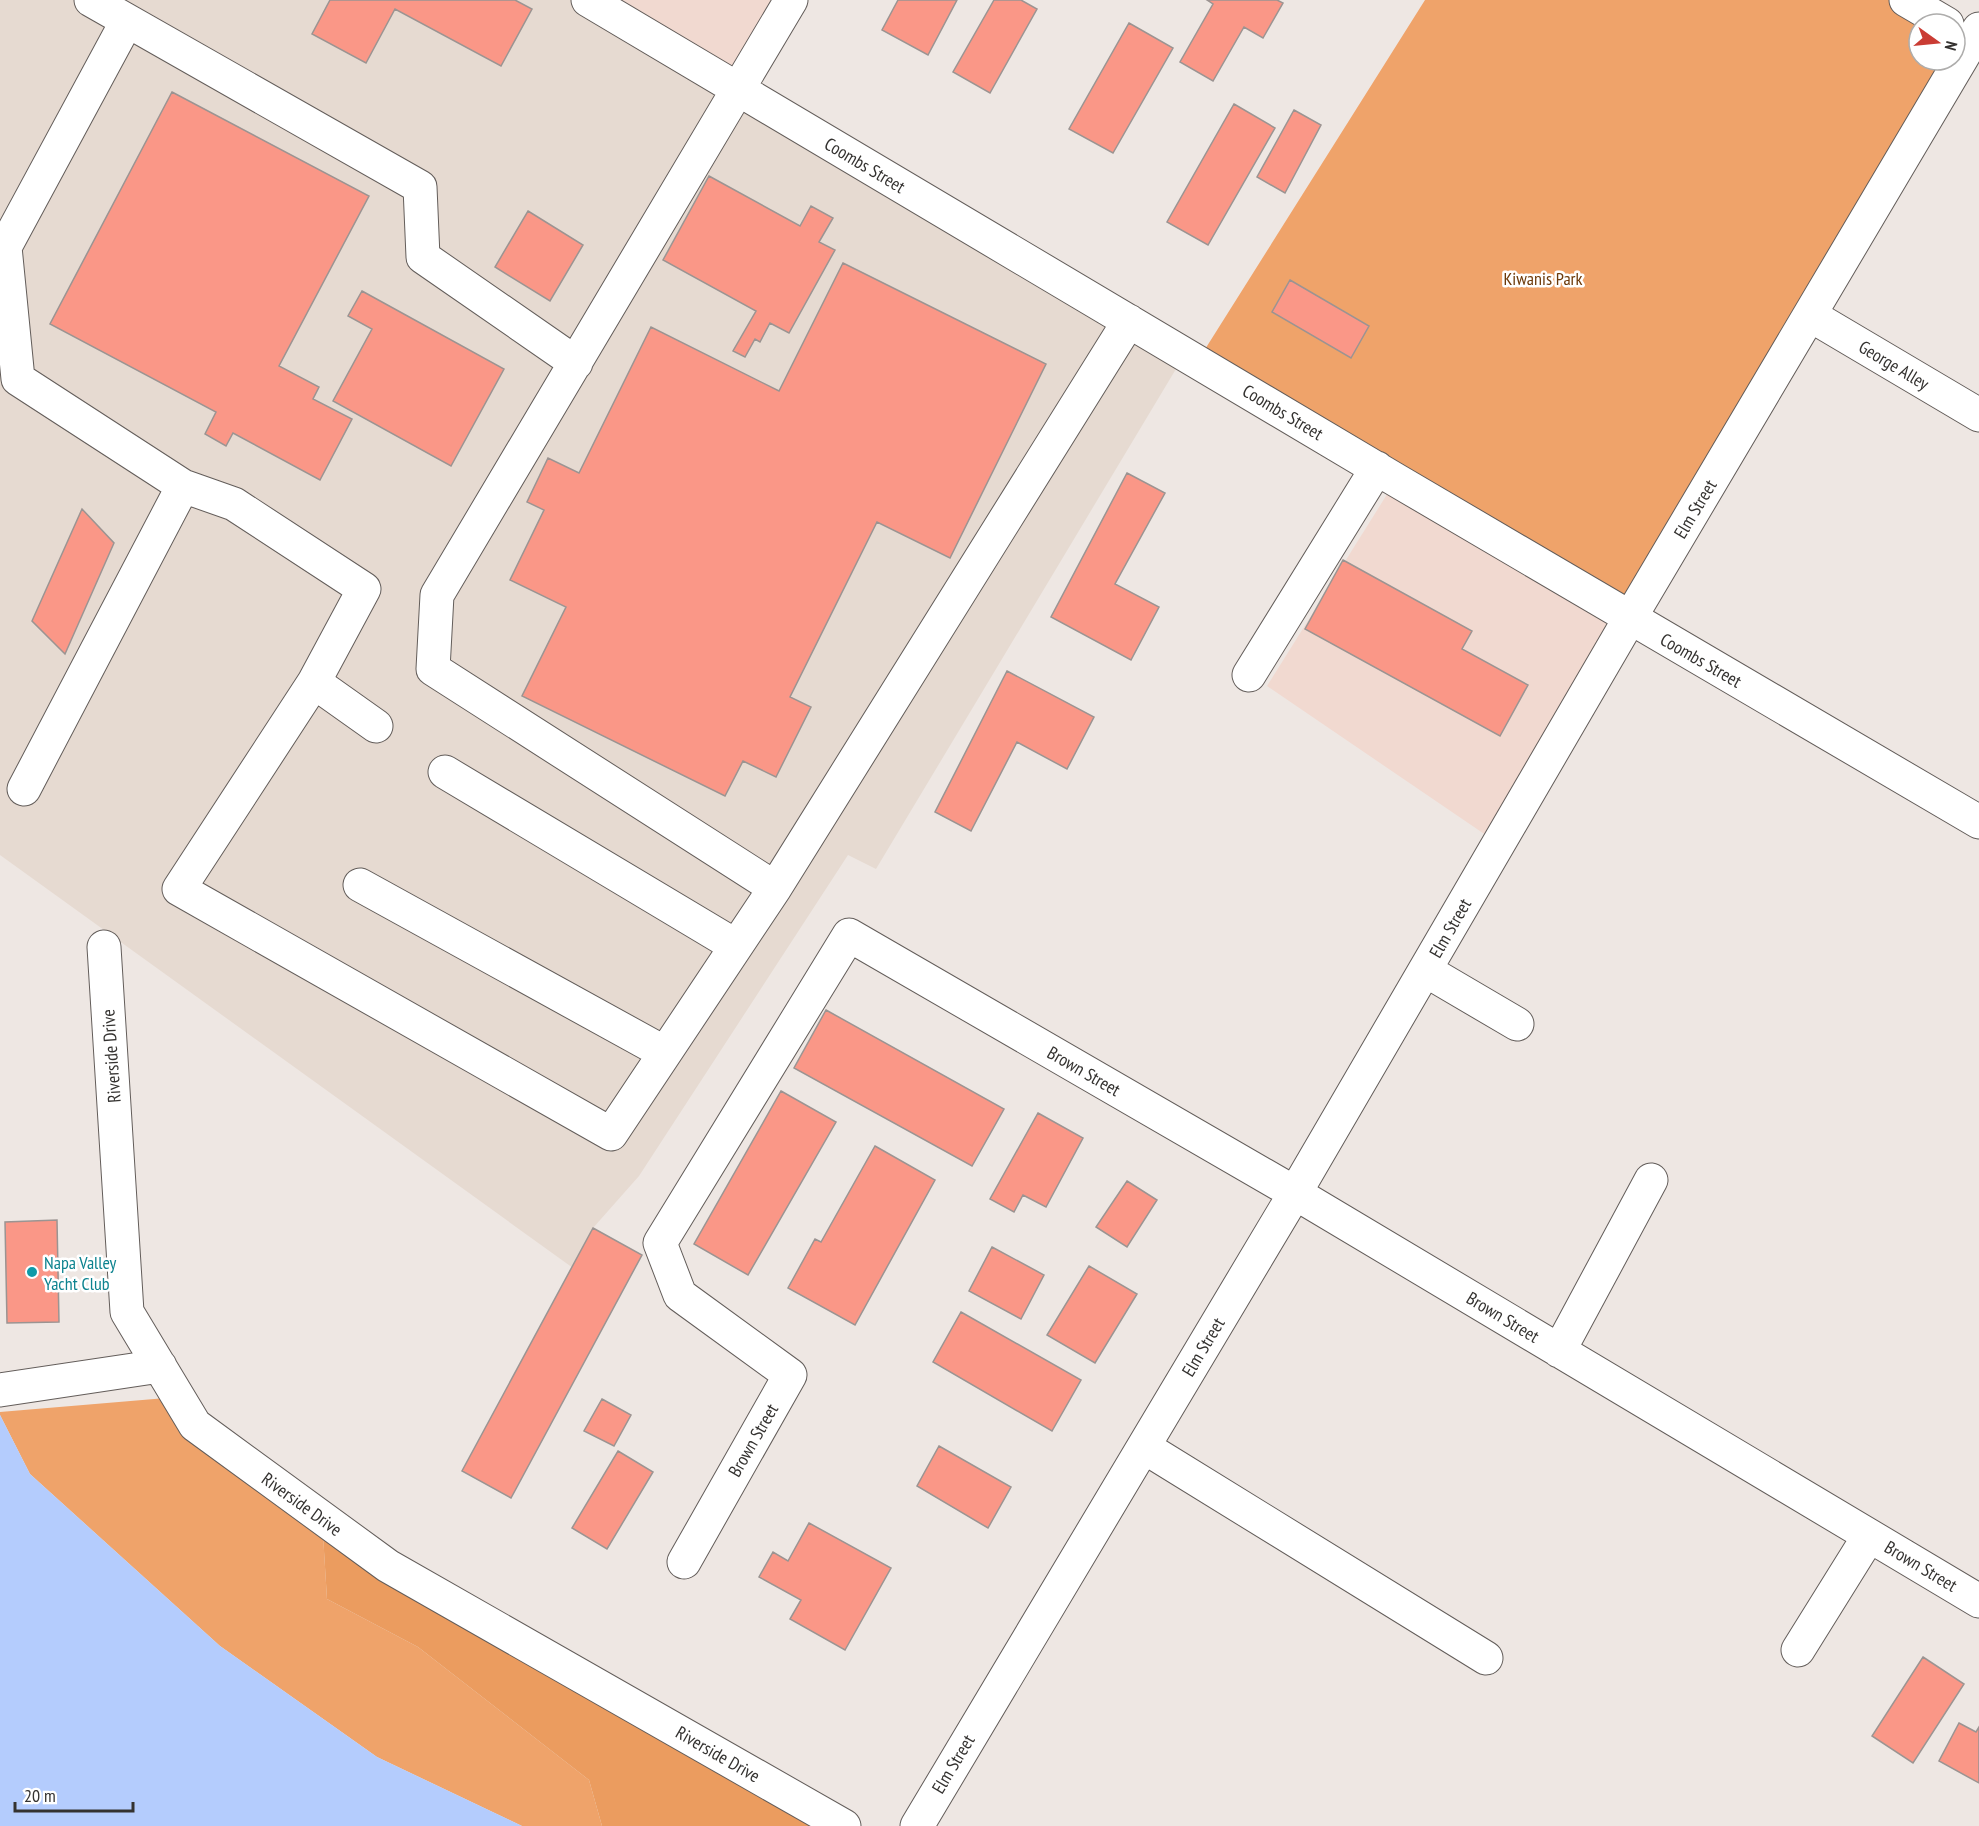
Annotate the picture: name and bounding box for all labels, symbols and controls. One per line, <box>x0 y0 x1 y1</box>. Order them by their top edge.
north arrow <box>1907 12 1967 72</box>
text: N <box>1941 39 1962 53</box>
street label: Coombs Street <box>821 132 910 198</box>
park label: Kiwanis Park <box>1503 267 1583 290</box>
street label: George Alley <box>1855 335 1934 395</box>
street label: Coombs Street <box>1239 379 1328 445</box>
street label: Elm Street <box>1668 475 1722 543</box>
street label: Coombs Street <box>1656 628 1746 692</box>
street label: Elm Street <box>1424 894 1476 962</box>
street label: Riverside Drive <box>96 1008 126 1104</box>
street label: Brown Street <box>1043 1041 1125 1101</box>
place label: Napa Valley Yacht Club <box>44 1251 117 1295</box>
marker: Napa Valley Yacht Club <box>25 1265 39 1279</box>
street label: Brown Street <box>1463 1286 1544 1348</box>
street label: Elm Street <box>1176 1313 1230 1381</box>
street label: Brown Street <box>723 1399 783 1481</box>
street label: Riverside Drive <box>257 1467 347 1541</box>
street label: Brown Street <box>1881 1535 1962 1597</box>
street label: Riverside Drive <box>672 1721 764 1787</box>
street label: Elm Street <box>926 1730 980 1798</box>
scale bar <box>15 1775 134 1813</box>
text: 20 m <box>24 1784 56 1807</box>

